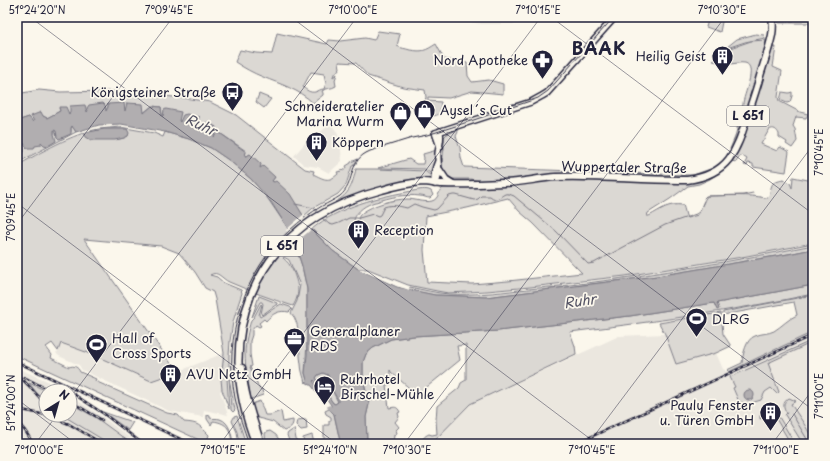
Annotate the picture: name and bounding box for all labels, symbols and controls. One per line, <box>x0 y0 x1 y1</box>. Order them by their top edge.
text: 51°24'20"N <box>9 2 66 17</box>
text: 7°09'45"E <box>145 2 193 17</box>
text: 7°10'00"E <box>328 2 378 17</box>
text: 7°10'15"E <box>515 2 561 17</box>
text: 7°10'30"E <box>698 2 746 17</box>
district label: BAAK <box>572 35 626 61</box>
building icon: Heilig Geist <box>709 43 735 76</box>
place label: Heilig Geist <box>636 46 706 65</box>
pharmacy icon: Nord Apotheke <box>530 47 556 80</box>
place label: Nord Apotheke <box>433 50 528 69</box>
bus stop icon: Königsteiner Straße <box>219 79 245 112</box>
place label: Königsteiner Straße <box>91 82 216 101</box>
place label: Schneideratelier Marina Wurm <box>284 96 384 130</box>
shop icon: Aysel´s Cut <box>412 97 438 130</box>
shop icon: Schneideratelier Marina Wurm <box>387 100 413 133</box>
place label: Aysel´s Cut <box>440 100 512 119</box>
road number: L 651 <box>727 106 769 126</box>
water label: Ruhr <box>182 108 222 142</box>
text: 7°10'45"E <box>811 128 826 176</box>
building icon: Köppern <box>304 129 330 162</box>
place label: Köppern <box>332 132 384 151</box>
street label: Wuppertaler Straße <box>561 156 687 177</box>
text: 7°09'45"E <box>3 193 18 241</box>
building icon: Reception <box>345 217 371 250</box>
place label: Reception <box>374 220 434 239</box>
road number: L 651 <box>261 236 303 256</box>
water label: Ruhr <box>563 288 600 313</box>
sports icon: DLRG <box>683 306 709 339</box>
place label: DLRG <box>712 309 750 328</box>
place label: Generalplaner RDS <box>310 321 401 355</box>
office icon: Generalplaner RDS <box>281 325 307 358</box>
place label: Hall of Cross Sports <box>112 328 191 362</box>
sports icon: Hall of Cross Sports <box>84 332 110 365</box>
building icon: AVU Netz GmbH <box>157 361 183 394</box>
place label: AVU Netz GmbH <box>186 364 292 383</box>
place label: Ruhrhotel Birschel-Mühle <box>340 369 434 403</box>
hotel icon: Ruhrhotel Birschel-Mühle <box>312 373 338 406</box>
text: 7°11'00"E <box>811 373 826 419</box>
text: 51°24'00"N <box>3 374 18 432</box>
north arrow <box>38 383 78 423</box>
text: N <box>56 385 73 404</box>
place label: Pauly Fenster u. Türen GmbH <box>660 395 755 429</box>
building icon: Pauly Fenster u. Türen GmbH <box>757 399 783 432</box>
text: 7°10'00"E <box>14 442 64 457</box>
text: 7°10'15"E <box>200 442 246 457</box>
text: 51°24'10"N <box>303 442 357 457</box>
text: 7°10'30"E <box>383 442 431 457</box>
text: 7°10'45"E <box>568 442 616 457</box>
text: 7°11'00"E <box>753 442 799 457</box>

